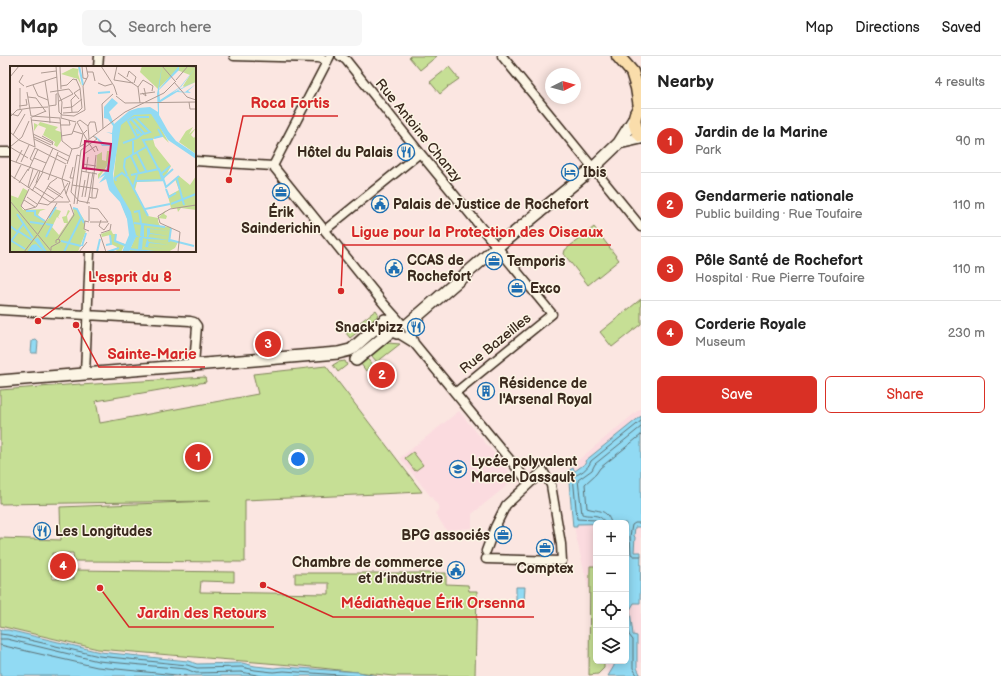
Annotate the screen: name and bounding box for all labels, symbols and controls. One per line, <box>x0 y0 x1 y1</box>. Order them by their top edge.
search box <box>82 10 362 46</box>
text: Map <box>20 16 58 39</box>
icon: search <box>96 17 118 39</box>
text: Search here <box>128 18 211 37</box>
text: Map <box>805 19 833 36</box>
text: Directions <box>855 19 920 36</box>
text: Saved <box>942 19 981 36</box>
inset map <box>10 66 196 252</box>
north arrow <box>545 68 581 104</box>
text: Nearby <box>657 72 714 92</box>
text: 4 results <box>935 74 985 90</box>
street label: Rue Antoine Chanzy <box>372 75 466 186</box>
callout: Roca Fortis <box>243 89 338 116</box>
text: Roca Fortis <box>250 94 330 113</box>
text: Jardin de la Marine <box>695 123 828 142</box>
text: 1 <box>667 133 673 149</box>
text: 90 m <box>956 133 985 149</box>
restaurant icon: Hôtel du Palais <box>396 142 416 162</box>
text: Park <box>695 142 721 158</box>
place label: Hôtel du Palais <box>297 144 393 161</box>
hotel icon: Ibis <box>560 162 580 182</box>
place label: Ibis <box>583 164 606 181</box>
office icon: Érik Sainderichin <box>271 182 291 202</box>
text: Gendarmerie nationale <box>695 187 854 206</box>
public building icon: Palais de Justice de Rochefort <box>370 194 390 214</box>
place label: Palais de Justice de Rochefort <box>393 196 589 213</box>
text: 2 <box>666 197 674 213</box>
text: 110 m <box>953 197 985 213</box>
place label: Érik Sainderichin <box>241 202 321 237</box>
text: Public building · Rue Toufaire <box>695 206 863 222</box>
callout: Ligue pour la Protection des Oiseaux <box>343 218 611 245</box>
text: Ligue pour la Protection des Oiseaux <box>351 223 603 242</box>
office icon: Temporis <box>484 251 504 271</box>
text: Pôle Santé de Rochefort <box>695 251 863 270</box>
place label: CCAS de Rochefort <box>407 252 472 285</box>
place label: Temporis <box>507 253 565 270</box>
public building icon: CCAS de Rochefort <box>384 258 404 278</box>
text: 3 <box>666 261 674 277</box>
text: 110 m <box>953 261 985 277</box>
callout: L'esprit du 8 <box>80 263 180 290</box>
text: L'esprit du 8 <box>88 268 172 287</box>
text: Hospital · Rue Pierre Toufaire <box>695 270 865 286</box>
office icon: Exco <box>507 278 527 298</box>
place label: Exco <box>530 280 561 297</box>
street label: Rue Bazeilles <box>456 309 534 377</box>
text: Corderie Royale <box>695 315 806 334</box>
restaurant icon: Snack'pizz <box>406 317 426 337</box>
place label: Snack'pizz <box>335 319 403 336</box>
text: 4 <box>666 325 674 341</box>
text: 230 m <box>948 325 985 341</box>
pin: 3 <box>255 329 281 359</box>
text: Museum <box>695 334 746 350</box>
callout: Sainte-Marie <box>99 340 205 367</box>
text: Sainte-Marie <box>107 345 197 364</box>
pin: 2 <box>369 360 395 390</box>
place label: Résidence de l'Arsenal Royal <box>499 375 592 408</box>
button: Save <box>657 376 817 413</box>
button: Share <box>825 376 985 413</box>
building icon: Résidence de l'Arsenal Royal <box>476 381 496 401</box>
pin: 1 <box>185 442 211 472</box>
your location <box>288 449 308 469</box>
place label: Lycée polyvalent Marcel Dassault <box>471 453 577 486</box>
school or university icon: Lycée polyvalent Marcel Dassault <box>448 459 468 479</box>
map controls <box>593 520 629 664</box>
button: + <box>593 520 629 556</box>
restaurant icon: Les Longitudes <box>32 521 52 541</box>
place label: Les Longitudes <box>55 523 152 540</box>
office icon: BPG associés <box>493 525 513 545</box>
place label: BPG associés <box>401 527 490 544</box>
office icon: Comptex <box>535 538 555 558</box>
pin: 4 <box>50 551 76 581</box>
place label: Chambre de commerce et d’industrie <box>292 554 443 587</box>
button: − <box>593 556 629 592</box>
public building icon: Chambre de commerce et d’industrie <box>446 560 466 580</box>
place label: Comptex <box>517 560 574 577</box>
callout: Médiathèque Érik Orsenna <box>333 590 534 617</box>
button: locate <box>593 592 629 628</box>
text: Médiathèque Érik Orsenna <box>341 593 525 613</box>
callout: Jardin des Retours <box>129 600 274 627</box>
text: Jardin des Retours <box>137 604 267 623</box>
button: layers <box>593 628 629 664</box>

